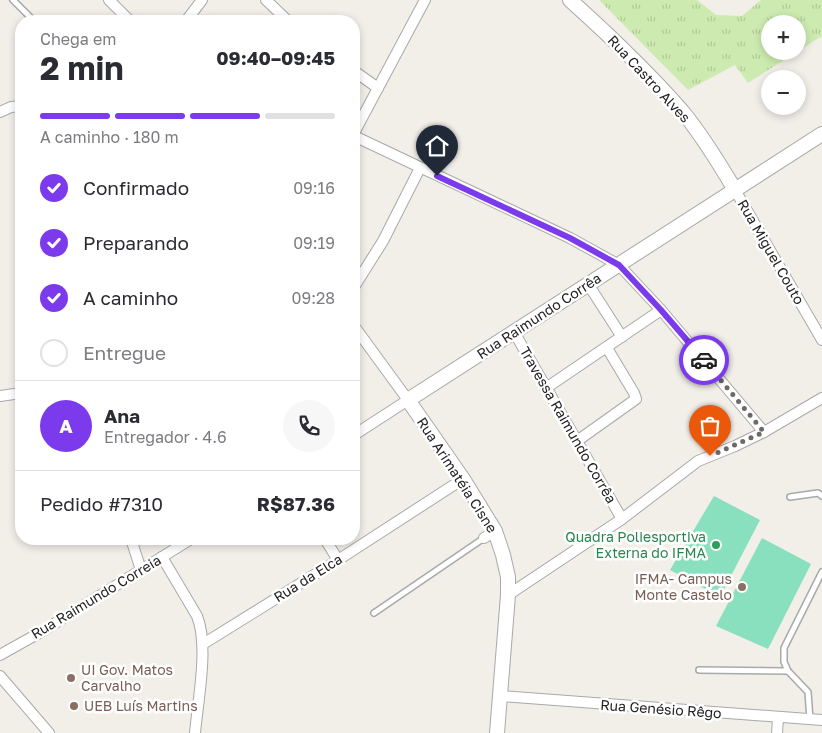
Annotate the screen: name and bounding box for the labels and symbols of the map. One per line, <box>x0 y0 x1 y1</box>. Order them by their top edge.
street label: Rua Castro Alves <box>605 31 694 126</box>
pin <box>416 125 458 176</box>
street label: Rua Miguel Couto <box>734 196 808 307</box>
street label: Rua Raimundo Corrêa <box>473 269 604 362</box>
courier <box>679 335 729 385</box>
street label: Travessa Raimundo Corrêa <box>517 343 620 506</box>
pin <box>689 405 731 456</box>
street label: Rua Arimatéia Cisne <box>414 414 501 536</box>
place label: Quadra Poliesportiva Externa do IFMA <box>565 528 707 561</box>
marker: Quadra Poliesportiva Externa do IFMA <box>710 539 722 551</box>
street label: Rua da Elca <box>270 550 345 605</box>
street label: Rua Raimundo Correia <box>28 551 164 642</box>
place label: IFMA- Campus Monte Castelo <box>635 570 732 603</box>
marker: IFMA- Campus Monte Castelo <box>736 581 748 593</box>
place label: UI Gov. Matos Carvalho <box>81 661 173 694</box>
marker: UI Gov. Matos Carvalho <box>65 672 77 684</box>
street label: Rua Genésio Rêgo <box>600 696 722 721</box>
place label: UEB Luís Martins <box>84 697 198 714</box>
marker: UEB Luís Martins <box>68 700 80 712</box>

